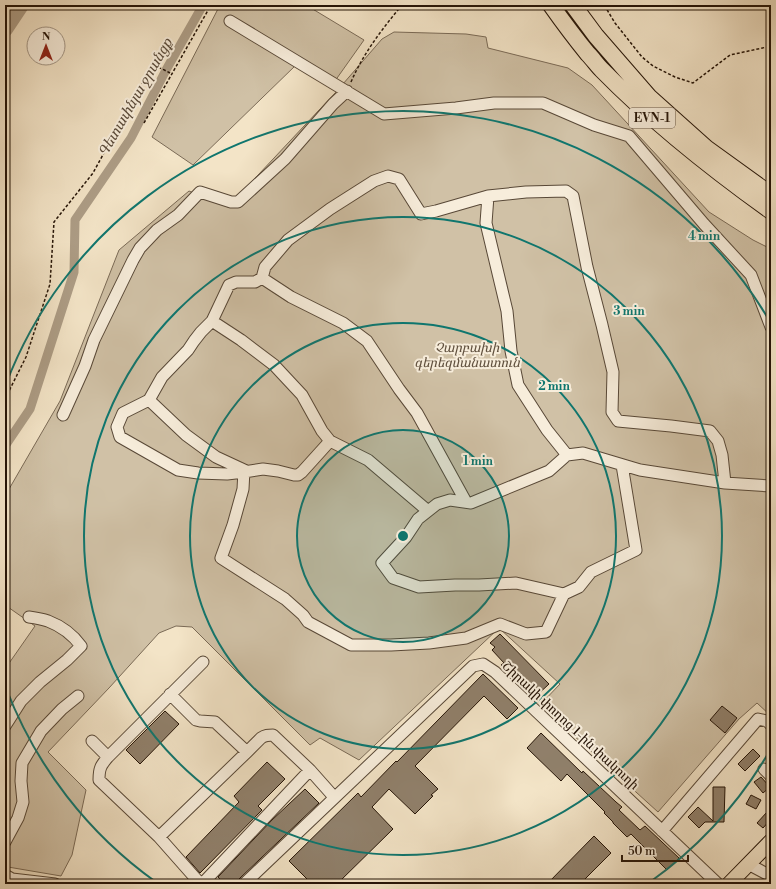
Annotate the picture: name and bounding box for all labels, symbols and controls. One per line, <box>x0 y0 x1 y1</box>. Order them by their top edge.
north arrow <box>26 26 66 66</box>
text: N <box>42 30 51 44</box>
water label: Գետափնյա ջրանցք <box>95 35 177 160</box>
road number: EVN-1 <box>629 108 675 128</box>
text: 4 min <box>688 229 721 244</box>
text: 3 min <box>613 304 645 319</box>
park label: Չարբախի գերեզմանատուն <box>414 340 520 371</box>
text: 2 min <box>538 379 570 394</box>
text: 1 min <box>463 454 494 469</box>
centre of rings <box>396 529 410 543</box>
street label: Շիրակի փողոց 1-ին փակուղի <box>499 658 642 794</box>
scale bar <box>622 837 688 863</box>
text: 50 m <box>628 844 656 859</box>

